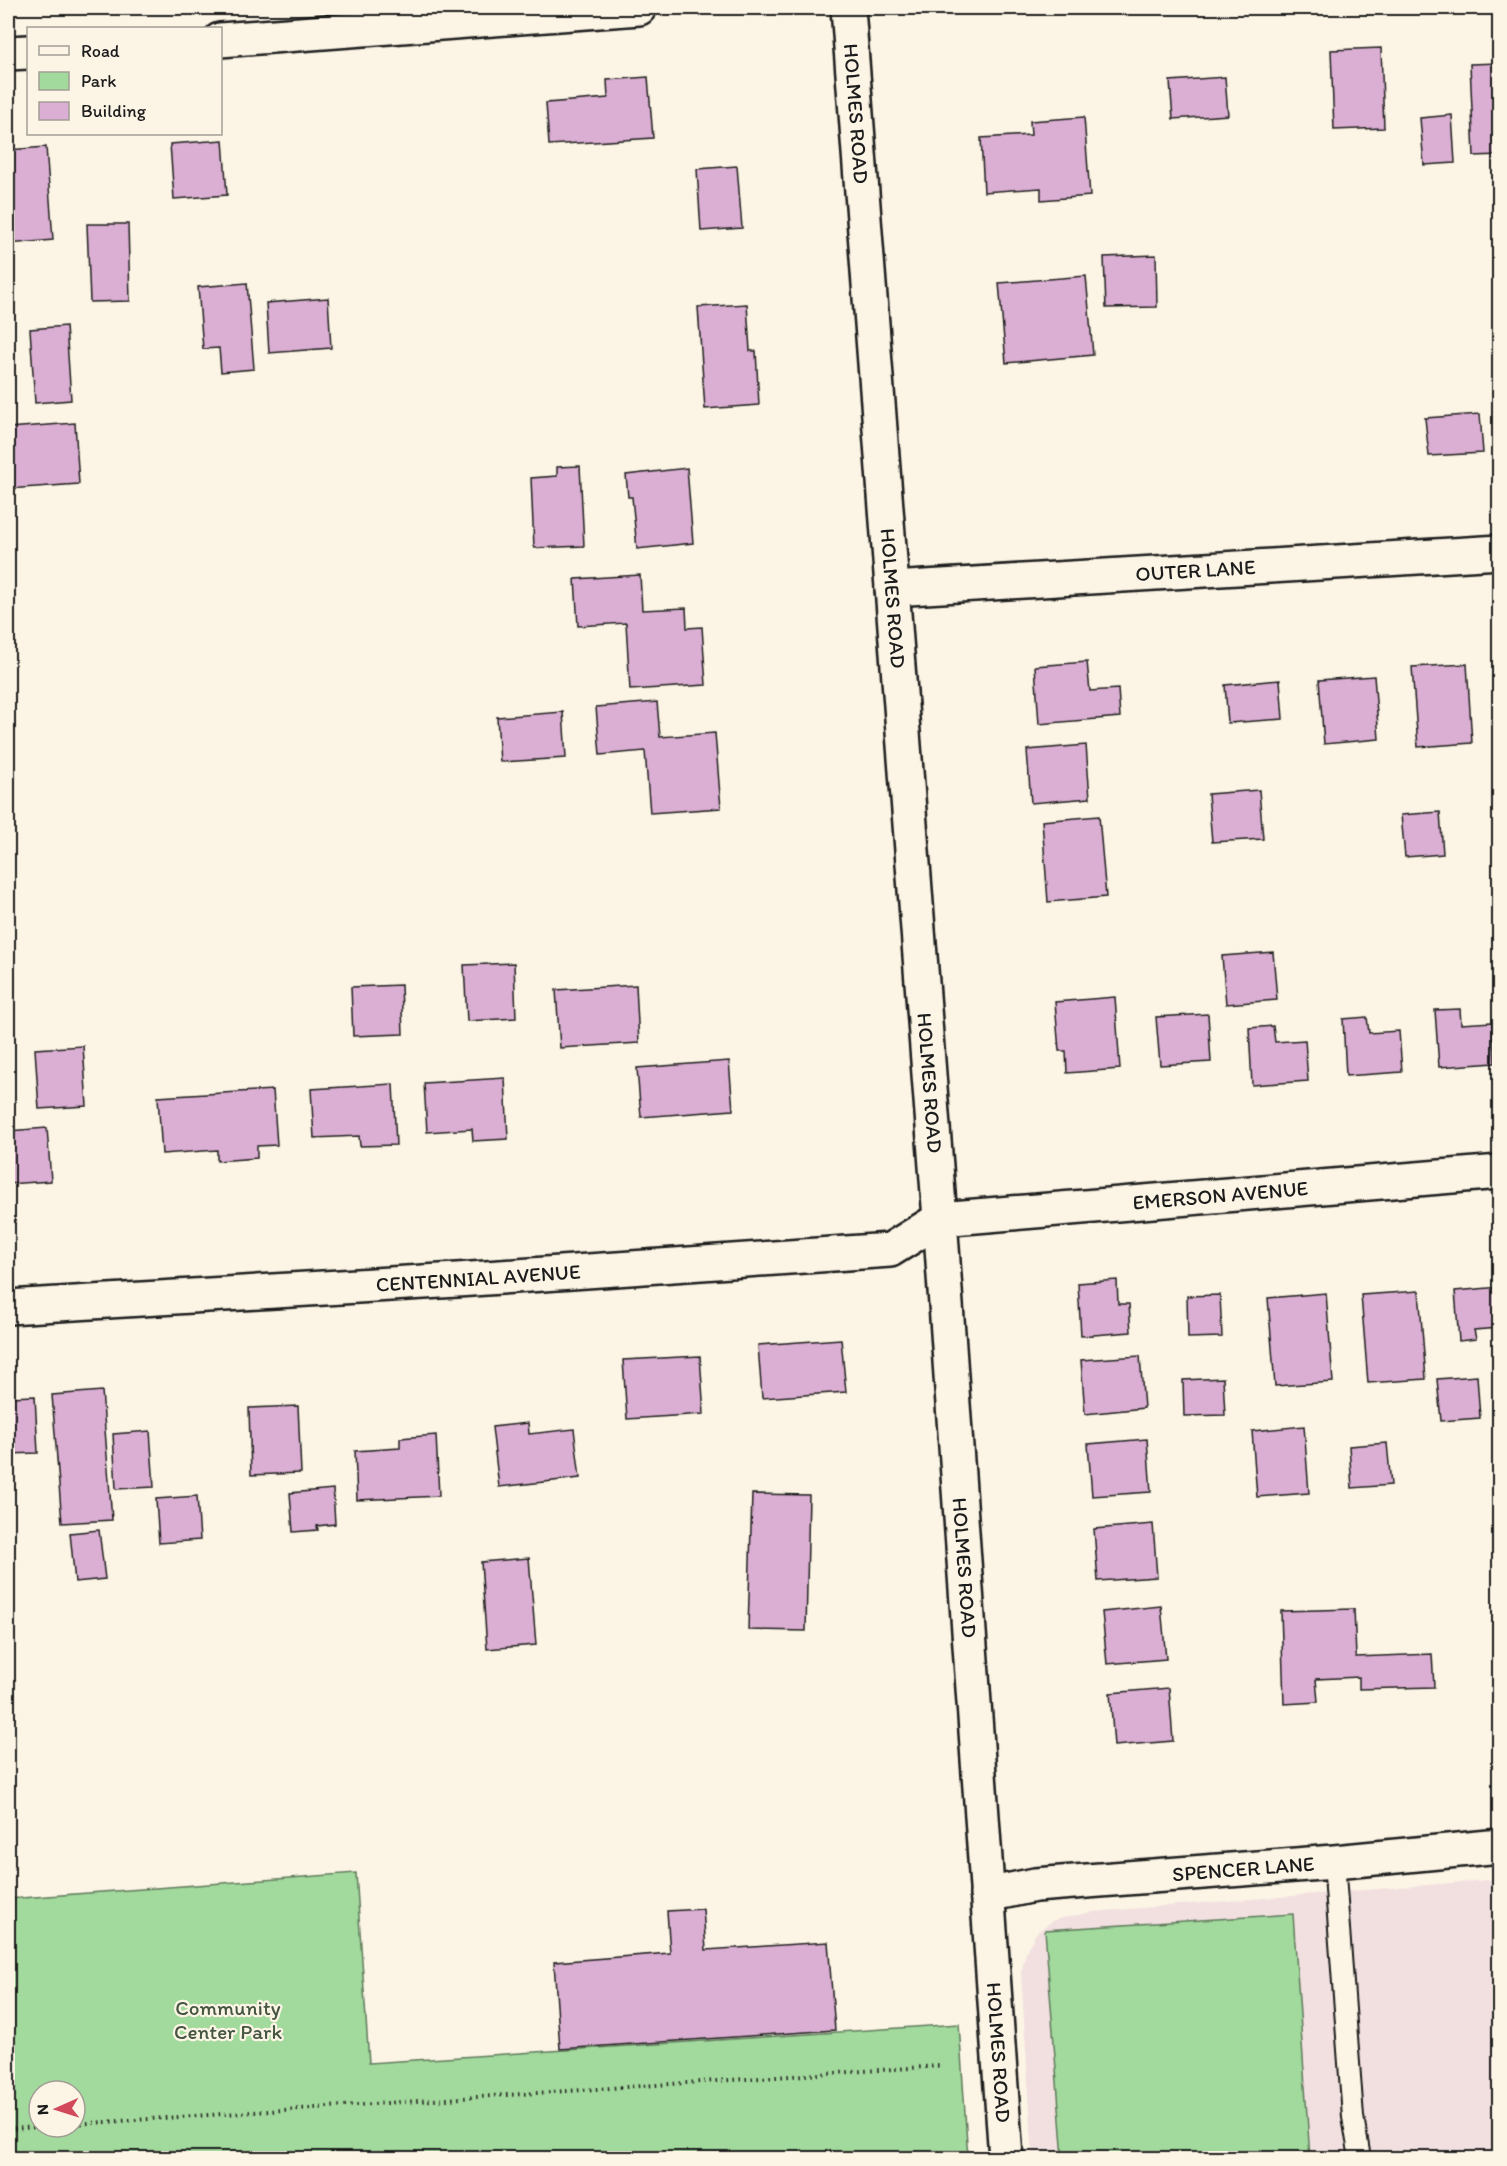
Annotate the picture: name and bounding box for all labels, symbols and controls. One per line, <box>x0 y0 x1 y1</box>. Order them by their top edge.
legend <box>27 27 222 135</box>
text: Road <box>81 40 120 62</box>
street label: HOLMES ROAD <box>839 43 874 185</box>
text: Park <box>81 70 116 92</box>
text: Building <box>81 100 147 122</box>
street label: HOLMES ROAD <box>876 527 911 669</box>
street label: OUTER LANE <box>1135 554 1256 586</box>
street label: HOLMES ROAD <box>912 1012 948 1154</box>
street label: EMERSON AVENUE <box>1131 1175 1309 1215</box>
street label: CENTENNIAL AVENUE <box>375 1258 582 1297</box>
street label: HOLMES ROAD <box>948 1497 982 1639</box>
street label: SPENCER LANE <box>1171 1851 1315 1886</box>
street label: HOLMES ROAD <box>982 1981 1016 2124</box>
park label: Community Center Park <box>174 1995 282 2044</box>
north arrow <box>27 2079 87 2139</box>
text: N <box>33 2104 52 2116</box>

